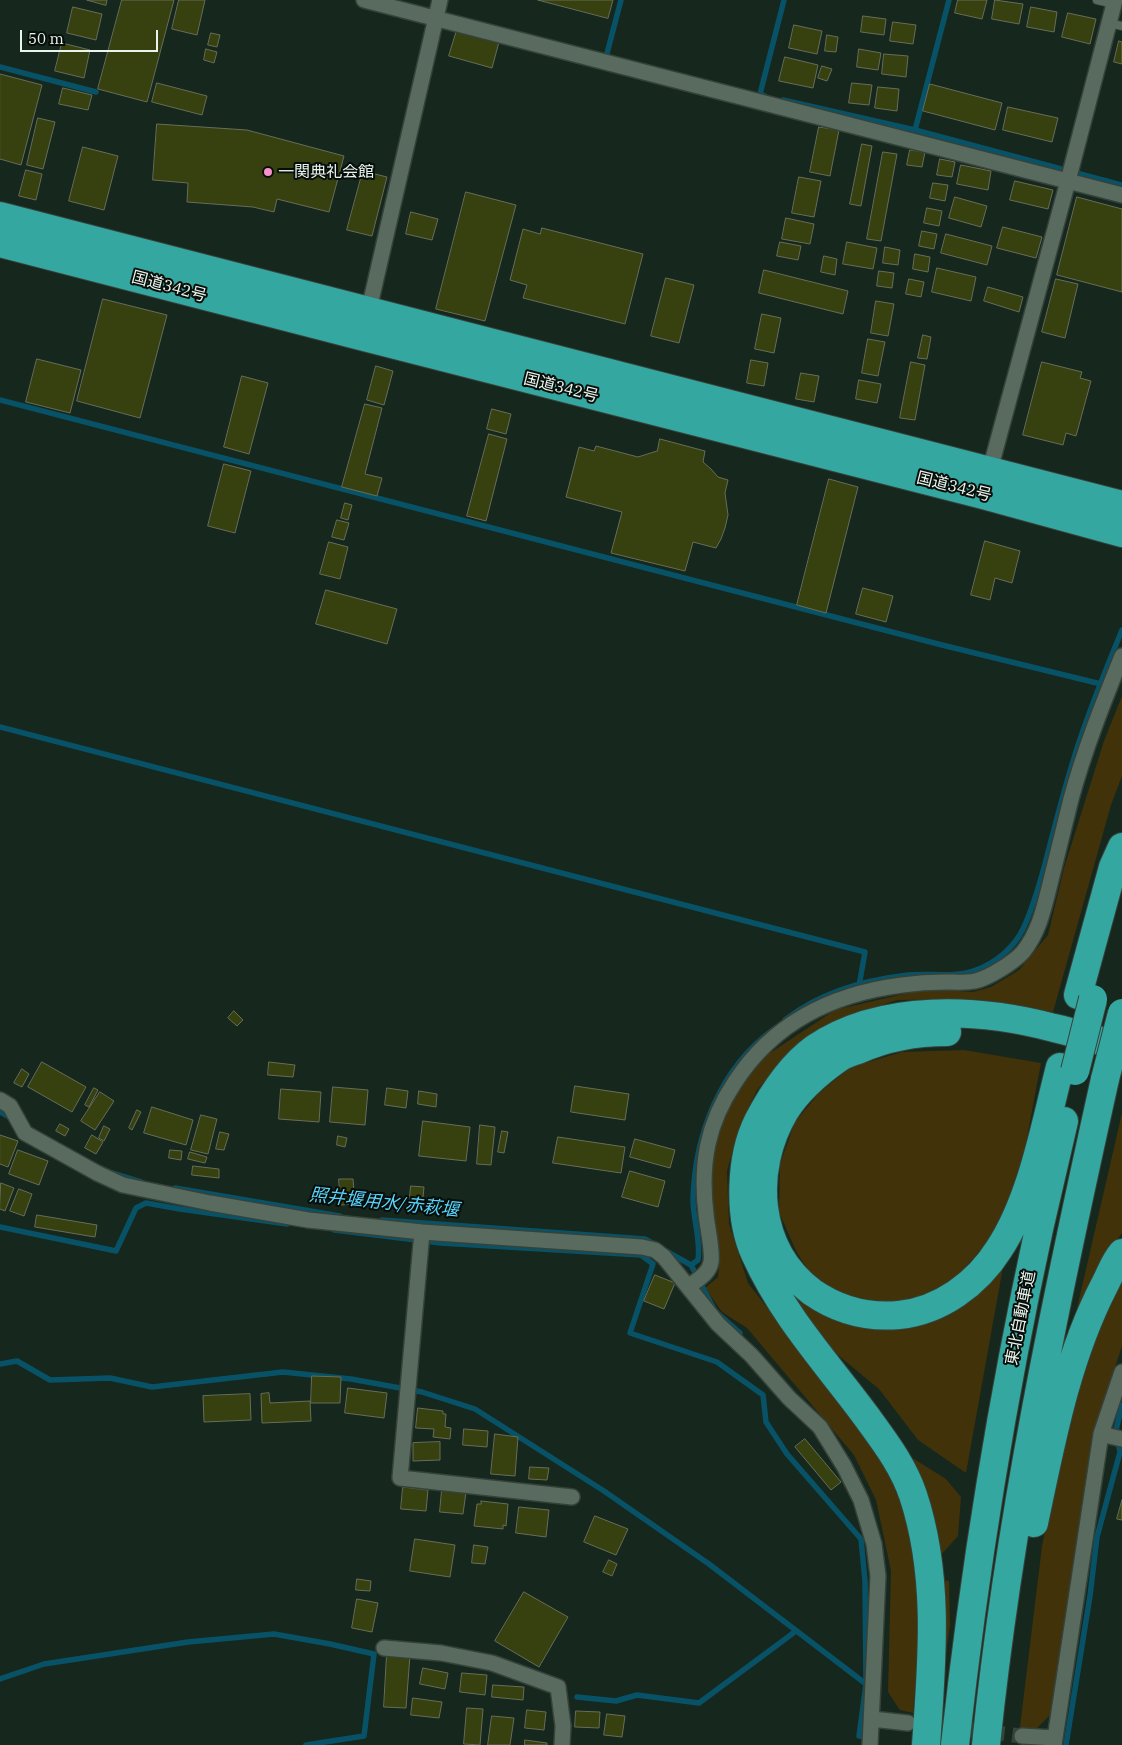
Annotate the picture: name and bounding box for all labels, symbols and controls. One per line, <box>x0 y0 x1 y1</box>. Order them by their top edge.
scale bar <box>22 20 160 52</box>
text: 50 m <box>28 29 64 48</box>
place label: 一関典礼会館 <box>278 162 374 182</box>
marker: 一関典礼会館 <box>262 166 274 178</box>
street label: 国道342号 <box>129 268 209 306</box>
street label: 国道342号 <box>521 369 601 407</box>
street label: 国道342号 <box>914 468 994 506</box>
water label: 照井堰用水/赤萩堰 <box>308 1184 460 1222</box>
street label: 東北自動車道 <box>1002 1269 1040 1367</box>

